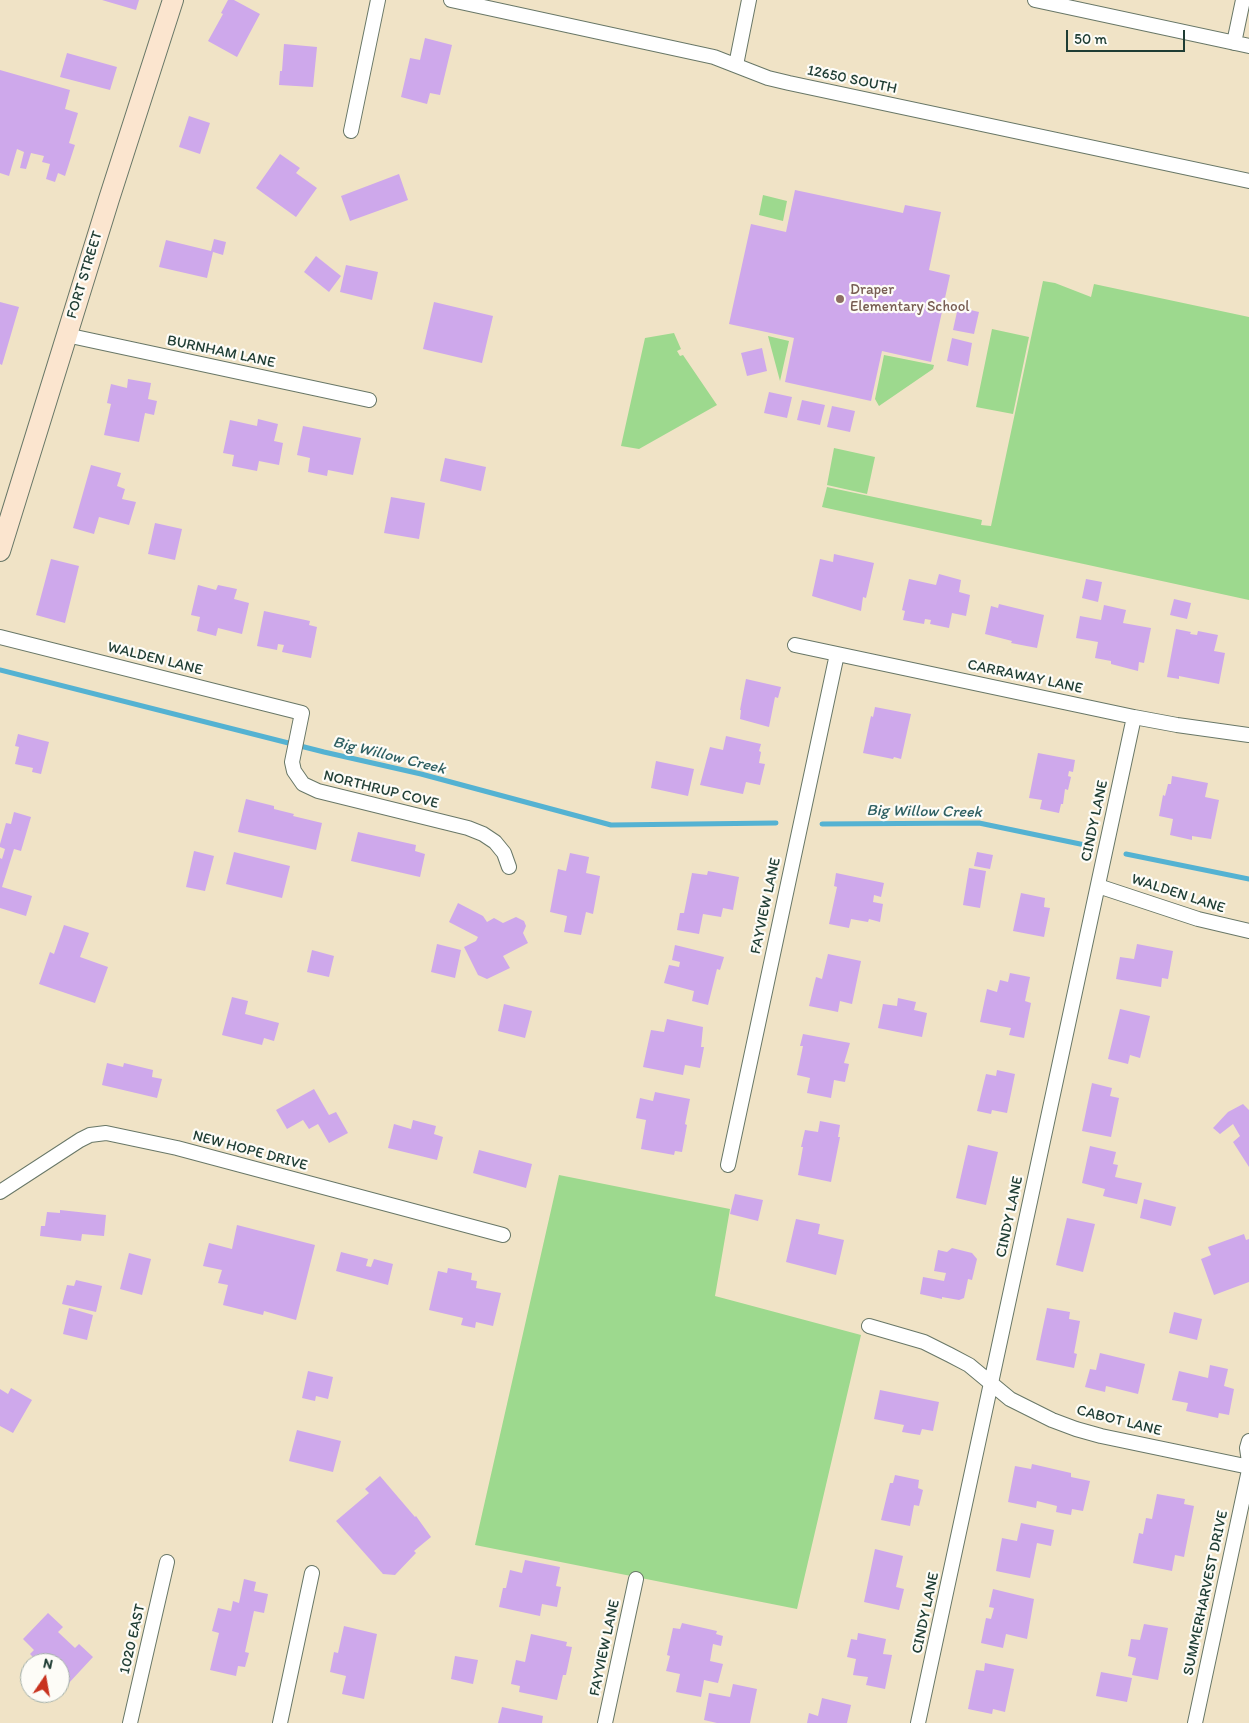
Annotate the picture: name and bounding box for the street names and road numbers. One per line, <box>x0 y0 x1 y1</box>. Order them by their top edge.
street label: 12650 SOUTH <box>805 62 899 98</box>
street label: FORT STREET <box>63 229 107 321</box>
street label: BURNHAM LANE <box>165 332 277 372</box>
street label: WALDEN LANE <box>106 638 204 680</box>
street label: CARRAWAY LANE <box>966 656 1084 698</box>
street label: NORTHRUP COVE <box>321 767 441 813</box>
street label: CINDY LANE <box>1078 779 1112 863</box>
street label: FAYVIEW LANE <box>747 856 785 956</box>
street label: WALDEN LANE <box>1129 870 1227 918</box>
street label: NEW HOPE DRIVE <box>191 1127 309 1175</box>
street label: CINDY LANE <box>993 1175 1027 1259</box>
street label: CABOT LANE <box>1075 1402 1163 1440</box>
street label: SUMMERHARVEST DRIVE <box>1180 1509 1232 1677</box>
street label: CINDY LANE <box>909 1571 943 1655</box>
street label: FAYVIEW LANE <box>586 1598 624 1698</box>
street label: 1020 EAST <box>116 1602 150 1676</box>

